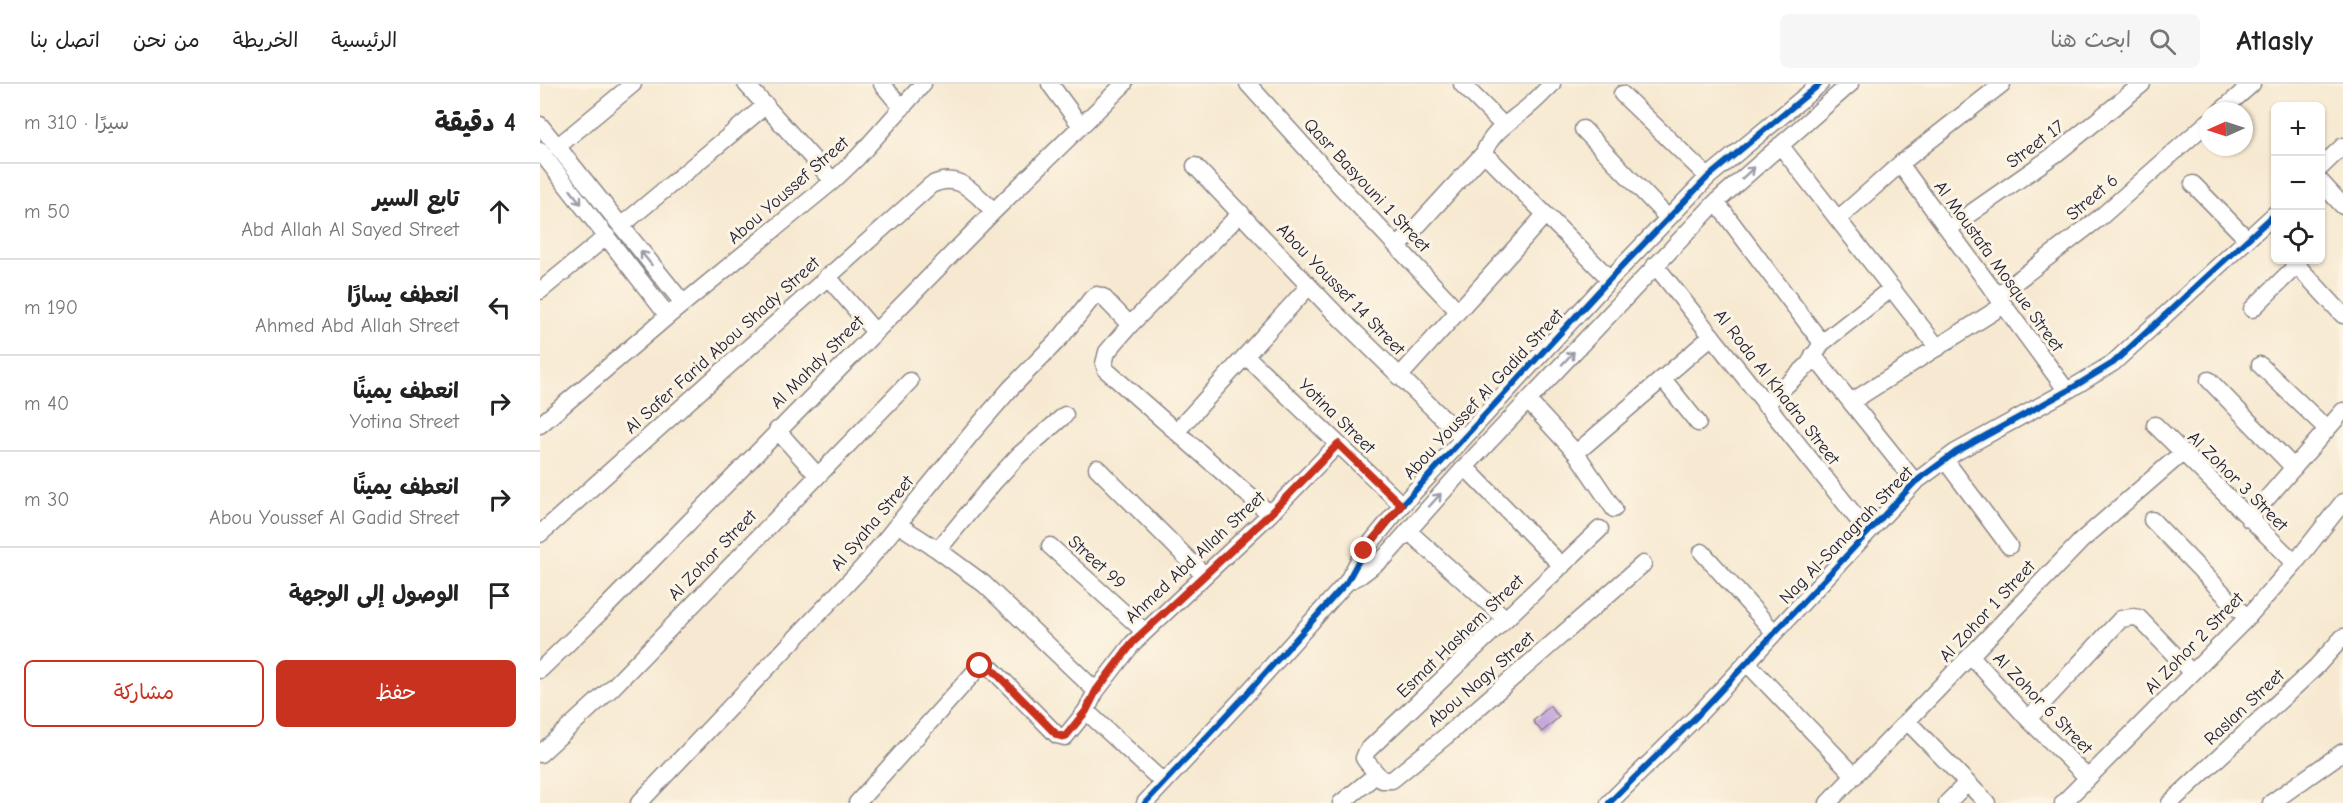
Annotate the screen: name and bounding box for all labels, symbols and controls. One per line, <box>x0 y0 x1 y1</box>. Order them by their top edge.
search box <box>1780 14 2200 68</box>
icon: search <box>2146 25 2179 58</box>
text: Atlasly <box>2236 25 2313 57</box>
text: ابحث هنا <box>2050 27 2131 53</box>
text: اتصل بنا <box>30 28 100 52</box>
text: من نحن <box>133 28 200 52</box>
text: الخريطة <box>233 28 298 52</box>
text: الرئيسية <box>331 28 397 52</box>
north arrow <box>2199 102 2253 156</box>
map controls <box>2271 102 2325 264</box>
button: + <box>2271 102 2325 156</box>
text: 4 دقيقة <box>435 108 516 138</box>
text: سيرًا · 310 m <box>24 111 129 134</box>
street label: Qasr Basyouni 1 Street <box>1299 114 1435 257</box>
street label: Street 17 <box>2002 116 2069 173</box>
street label: Abou Youssef Street <box>724 132 854 249</box>
button: − <box>2271 156 2325 210</box>
one-way arrow <box>1740 166 1755 180</box>
street label: Street 6 <box>2062 170 2122 225</box>
street label: Al Moustafa Mosque Street <box>1930 177 2068 357</box>
text: تابع السير <box>373 186 459 212</box>
one-way arrow <box>570 189 583 205</box>
icon: ahead <box>483 195 516 228</box>
text: 50 m <box>24 200 70 223</box>
button: locate <box>2271 210 2325 264</box>
text: Abd Allah Al Sayed Street <box>241 218 459 241</box>
street label: Abou Youssef 14 Street <box>1272 219 1410 360</box>
one-way arrow <box>640 250 653 266</box>
street label: Al Safer Farid Abou Shady Street <box>621 252 824 438</box>
text: انعطف يسارًا <box>347 282 459 308</box>
icon: left <box>483 291 516 324</box>
text: 190 m <box>24 296 78 319</box>
street label: Abou Youssef Al Gadid Street <box>1399 304 1568 484</box>
street label: Al Roda Al Khadra Street <box>1709 305 1844 470</box>
street label: Al Mahdy Street <box>766 311 869 413</box>
text: Ahmed Abd Allah Street <box>255 314 459 337</box>
one-way arrow <box>1561 350 1575 365</box>
street label: Yotina Street <box>1294 375 1380 459</box>
text: انعطف يمينًا <box>353 378 459 404</box>
icon: right <box>483 387 516 420</box>
text: 40 m <box>24 392 69 415</box>
text: Yotina Street <box>350 410 459 433</box>
street label: Al Zohor 3 Street <box>2183 427 2293 536</box>
street label: Nag Al-Sanagrah Street <box>1775 462 1918 609</box>
street label: Al Syaha Street <box>827 471 919 575</box>
text: انعطف يمينًا <box>353 474 459 500</box>
icon: right <box>483 483 516 516</box>
street label: Ahmed Abd Allah Street <box>1121 487 1270 628</box>
text: 30 m <box>24 488 70 511</box>
one-way arrow <box>1428 493 1442 508</box>
street label: Al Zohor Street <box>664 505 761 605</box>
text: Abou Youssef Al Gadid Street <box>209 506 459 529</box>
street label: Street 99 <box>1064 531 1130 594</box>
route end <box>1350 537 1376 563</box>
street label: Al Zohor 1 Street <box>1935 556 2040 666</box>
street label: Esmat Hashem Street <box>1393 570 1529 702</box>
icon: arrive <box>483 579 516 612</box>
text: الوصول إلى الوجهة <box>289 581 459 607</box>
street label: Al Zohor 2 Street <box>2141 588 2249 699</box>
street label: Abou Nagy Street <box>1424 627 1540 731</box>
street label: Al Zohor 6 Street <box>1989 648 2097 759</box>
route start <box>966 652 992 678</box>
button: مشاركة <box>24 660 264 727</box>
button: حفظ <box>276 660 516 727</box>
street label: Raslan Street <box>2200 664 2289 750</box>

